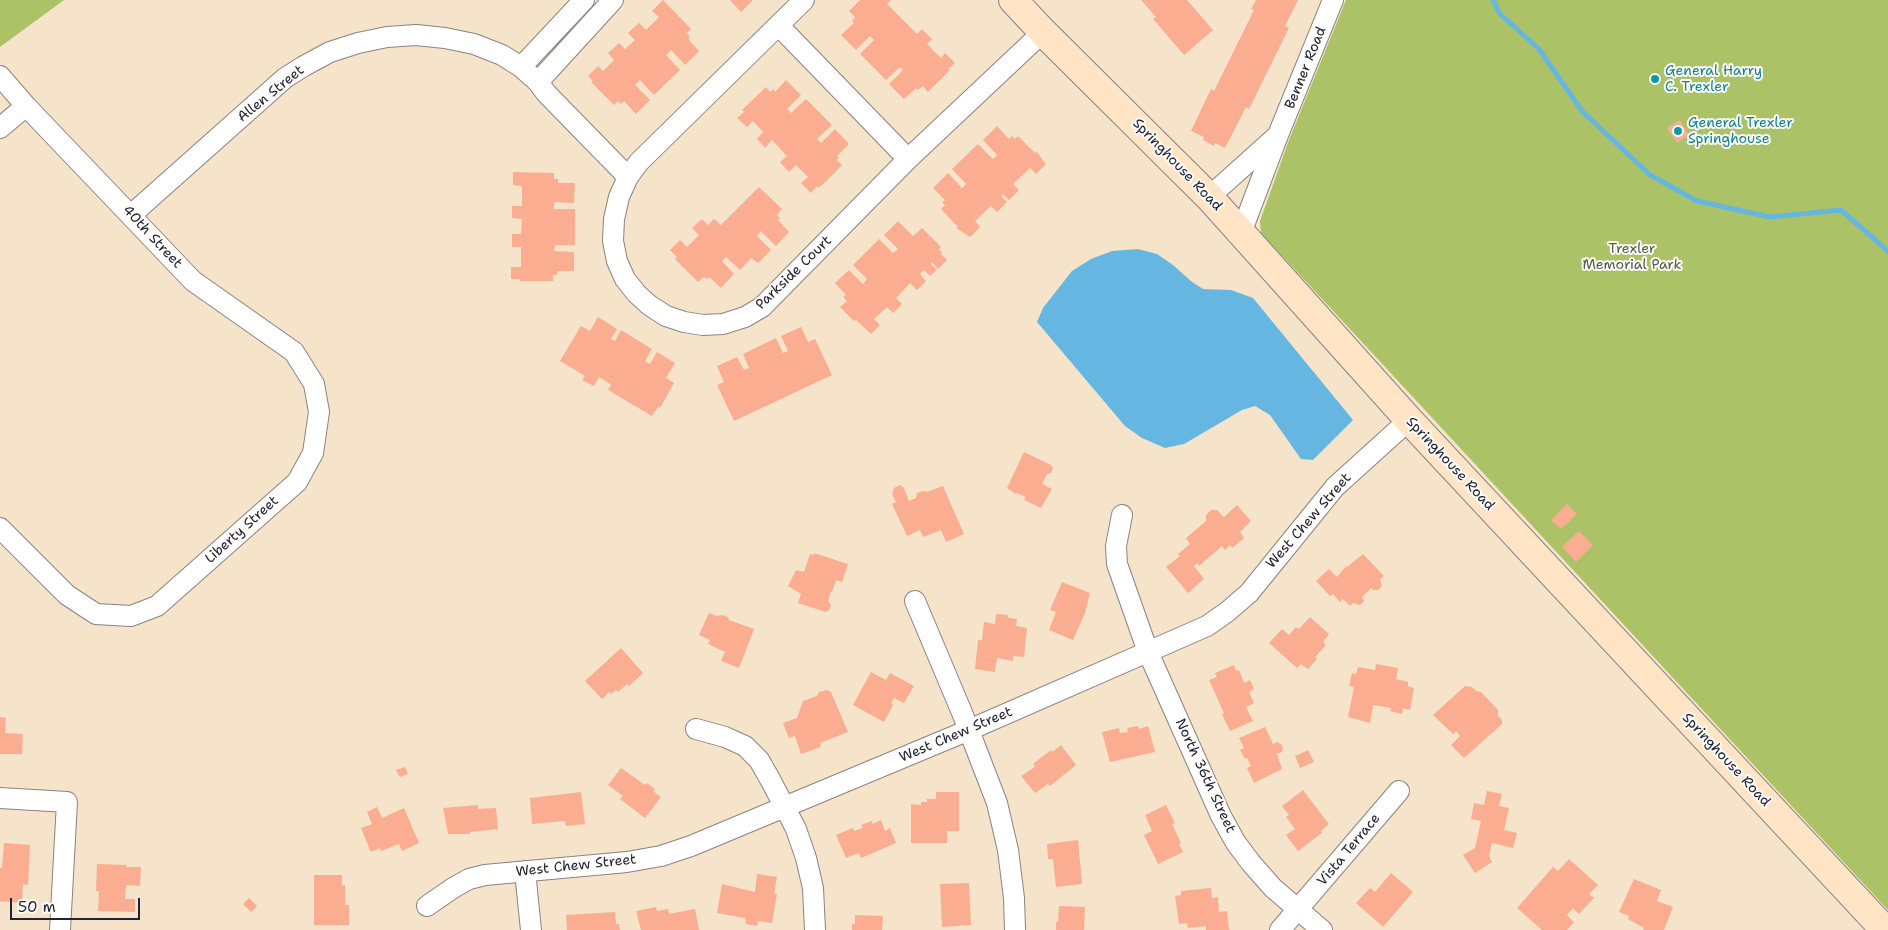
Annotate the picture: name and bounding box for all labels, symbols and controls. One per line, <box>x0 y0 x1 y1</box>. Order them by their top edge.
street label: Benner Road <box>1282 24 1330 112</box>
street label: Allen Street <box>234 62 308 126</box>
place label: General Harry C. Trexler <box>1665 63 1762 95</box>
marker: General Harry C. Trexler <box>1649 73 1661 85</box>
street label: Springhouse Road <box>1129 115 1225 215</box>
place label: General Trexler Springhouse <box>1688 115 1793 148</box>
marker: General Trexler Springhouse <box>1672 125 1684 137</box>
street label: 40th Street <box>119 202 185 272</box>
street label: Parkside Court <box>753 233 835 313</box>
park label: Trexler Memorial Park <box>1582 241 1682 274</box>
street label: Springhouse Road <box>1402 414 1498 514</box>
street label: West Chew Street <box>1263 470 1355 572</box>
street label: Liberty Street <box>202 493 282 567</box>
street label: West Chew Street <box>897 704 1015 766</box>
street label: Springhouse Road <box>1678 710 1774 810</box>
street label: North 36th Street <box>1171 716 1239 836</box>
street label: Vista Terrace <box>1314 811 1384 889</box>
street label: West Chew Street <box>515 851 637 881</box>
scale bar <box>12 888 142 920</box>
text: 50 m <box>18 897 56 917</box>

